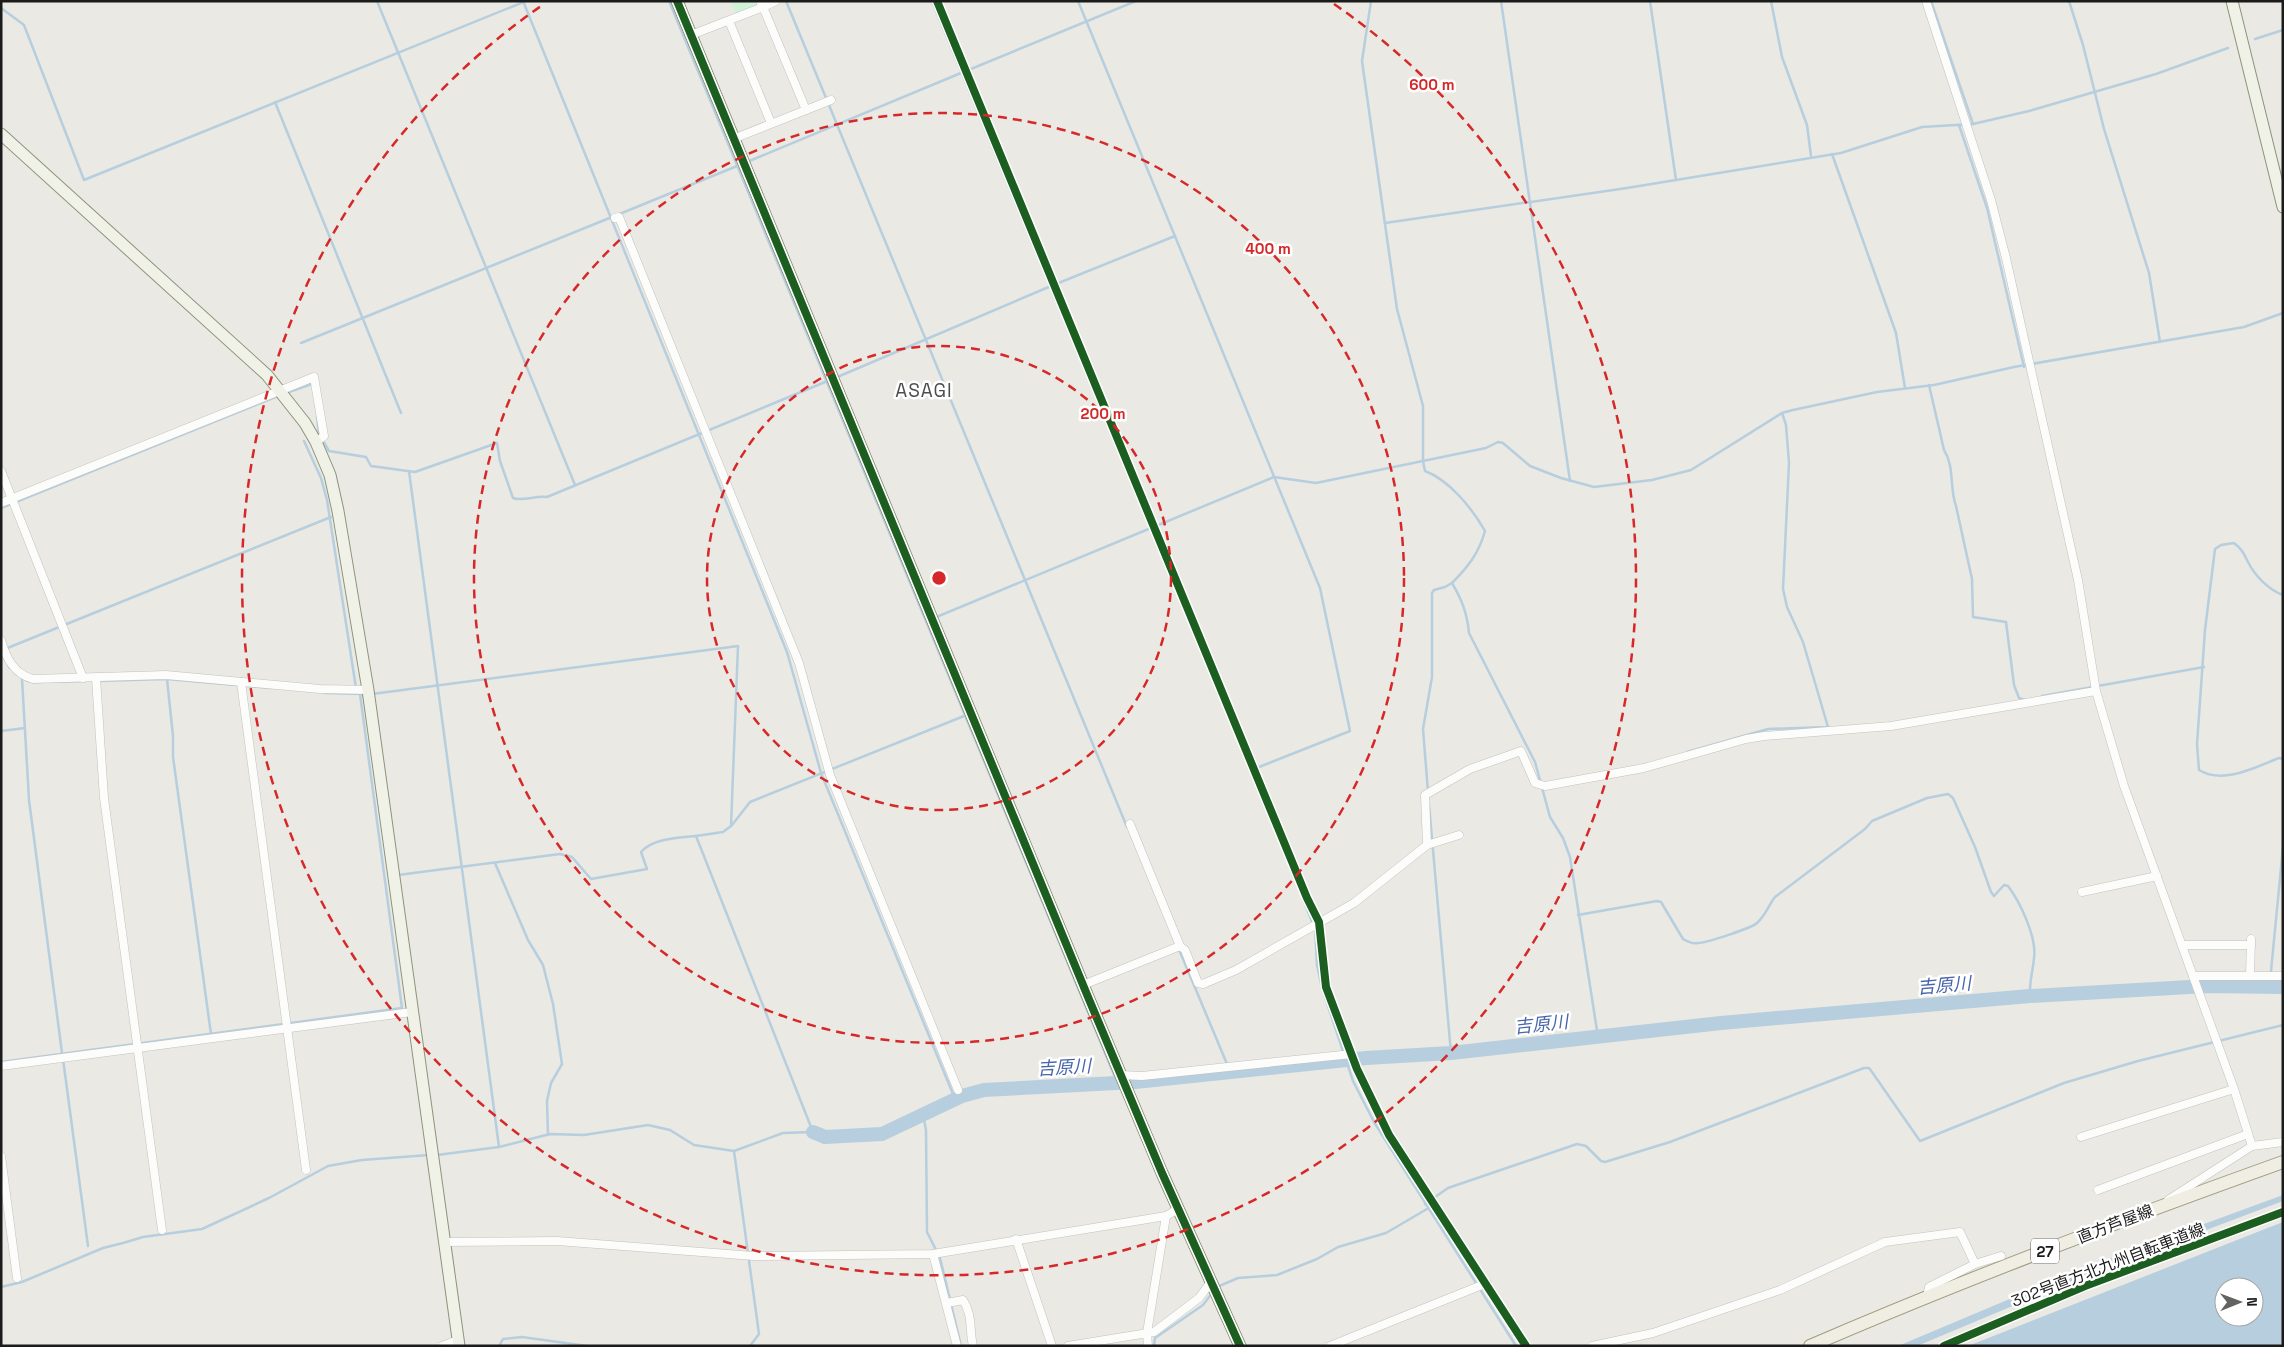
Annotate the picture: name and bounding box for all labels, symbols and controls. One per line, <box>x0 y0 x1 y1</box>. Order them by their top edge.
text: 600 m <box>1409 75 1455 94</box>
text: 400 m <box>1245 239 1291 258</box>
district label: ASAGI <box>895 378 953 403</box>
text: 200 m <box>1081 404 1125 423</box>
centre of rings <box>930 569 948 587</box>
water label: 吉原川 <box>1916 971 1974 999</box>
water label: 吉原川 <box>1513 1010 1571 1038</box>
water label: 吉原川 <box>1036 1054 1094 1080</box>
street label: 直方芦屋線 <box>2074 1200 2156 1248</box>
street label: 302号直方北九州自転車道線 <box>2008 1218 2208 1312</box>
road number: 27 <box>2031 1238 2059 1264</box>
north arrow <box>2214 1277 2264 1327</box>
text: N <box>2243 1297 2261 1307</box>

